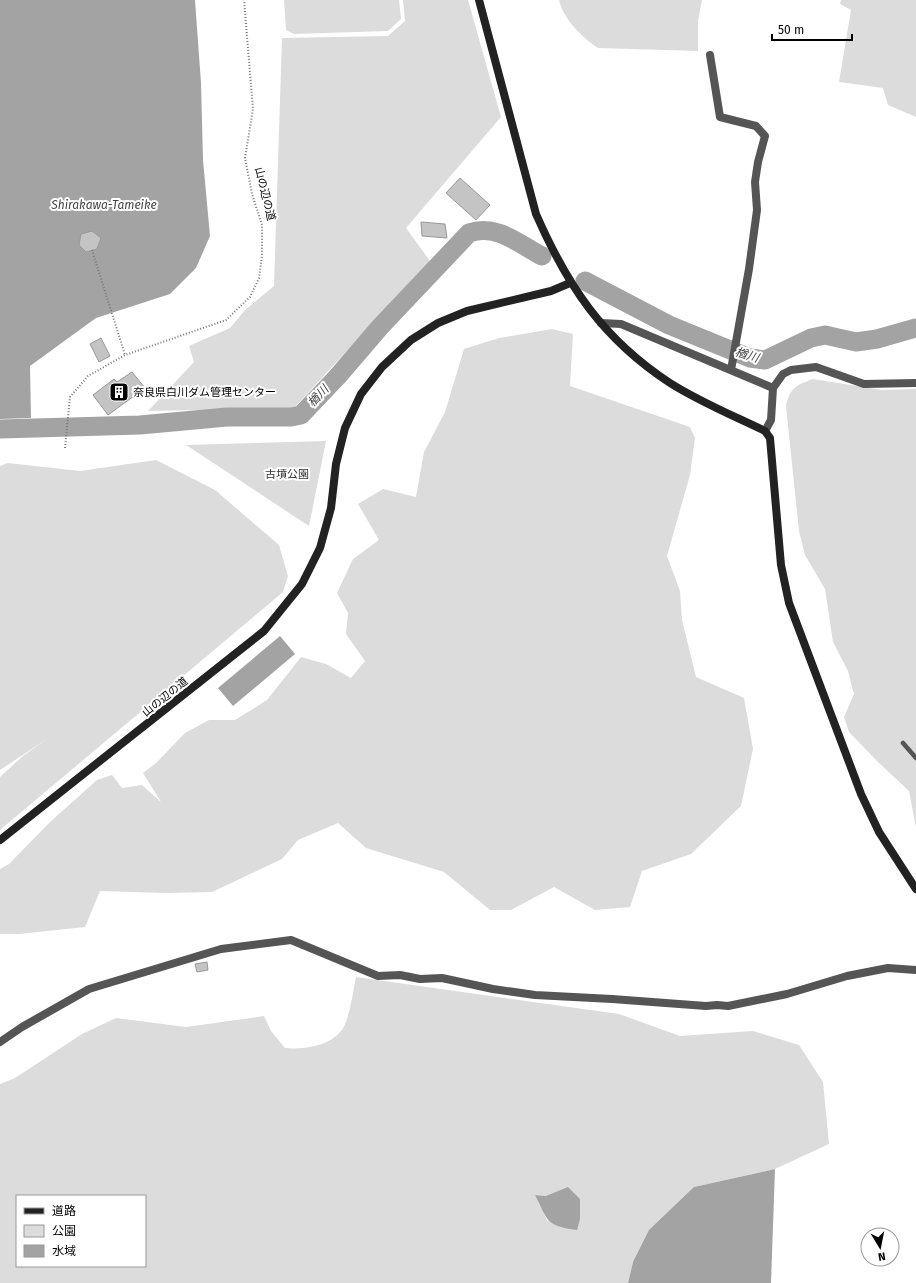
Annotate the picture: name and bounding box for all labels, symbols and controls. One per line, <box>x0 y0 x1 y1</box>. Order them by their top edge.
scale bar <box>772 16 852 42</box>
text: 50 m <box>778 23 804 37</box>
street label: 山の辺の道 <box>252 166 278 222</box>
water label: Shirakawa-Tameike <box>50 198 157 212</box>
water label: 楢川 <box>733 345 762 366</box>
building icon: 奈良県白川ダム管理センター <box>108 381 130 403</box>
water label: 楢川 <box>305 381 333 410</box>
place label: 奈良県白川ダム管理センター <box>133 386 276 399</box>
park label: 古墳公園 <box>265 468 309 481</box>
street label: 山の辺の道 <box>140 675 190 719</box>
legend <box>16 1195 146 1267</box>
text: 道路 <box>52 1204 76 1218</box>
text: 公園 <box>52 1224 76 1238</box>
north arrow <box>860 1227 900 1267</box>
text: 水域 <box>52 1244 76 1258</box>
text: N <box>877 1249 886 1263</box>

